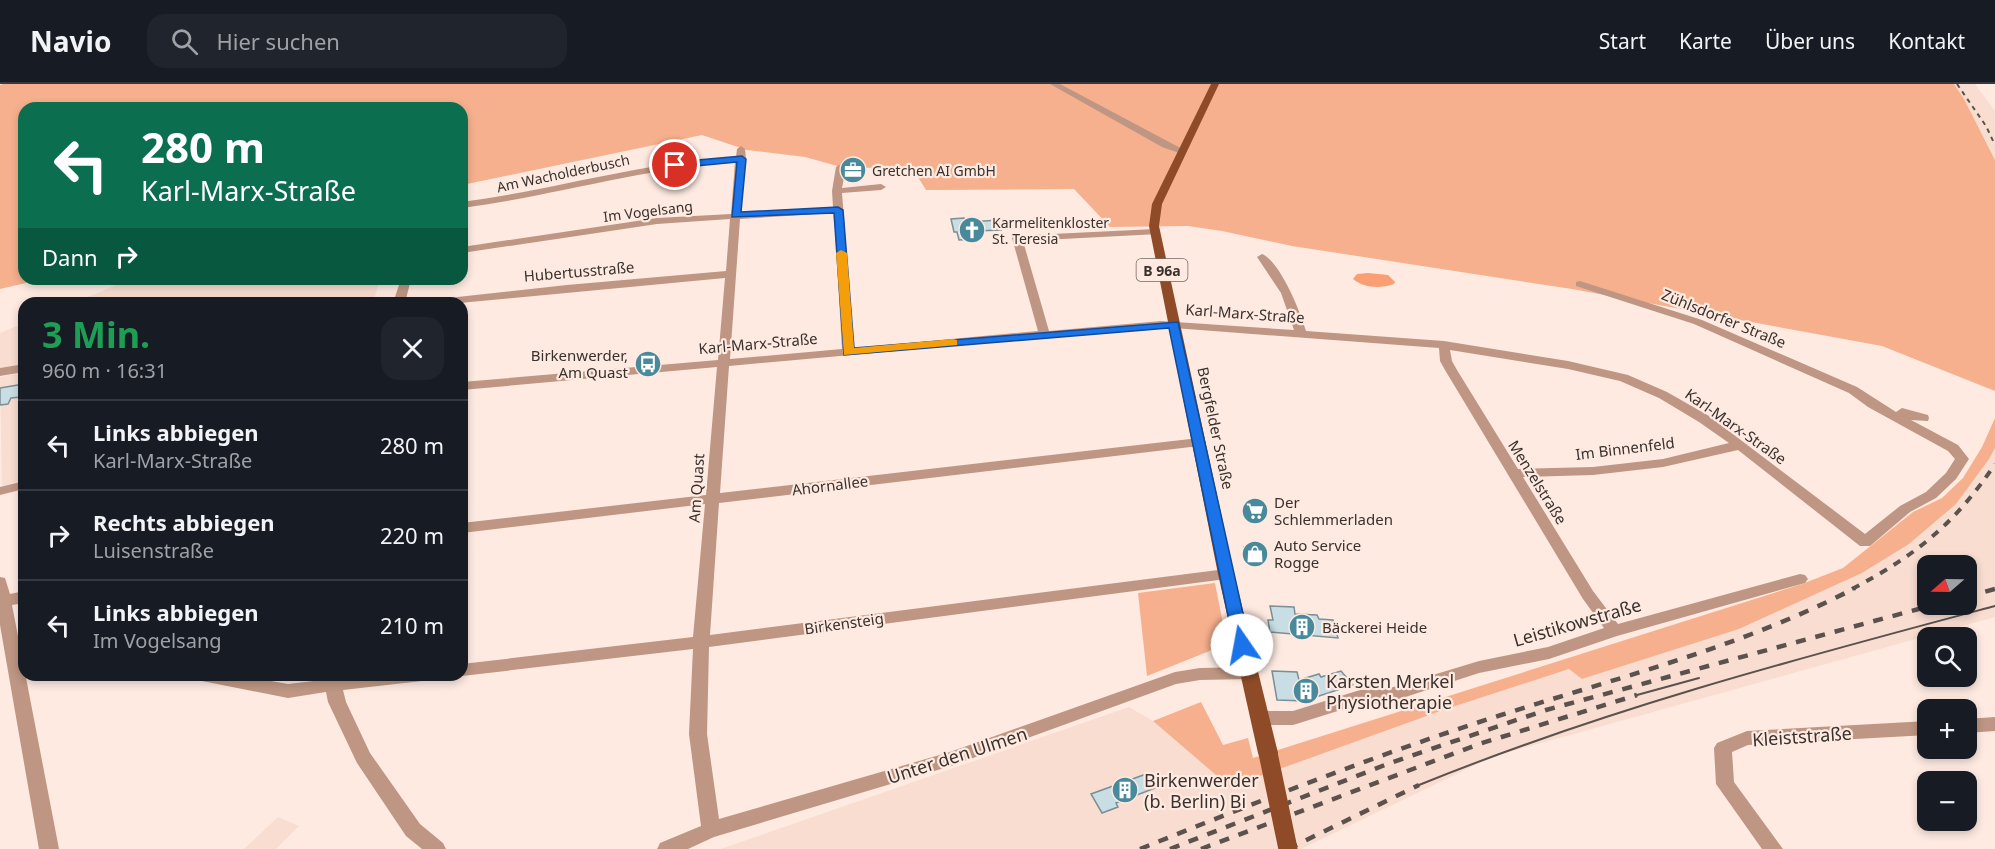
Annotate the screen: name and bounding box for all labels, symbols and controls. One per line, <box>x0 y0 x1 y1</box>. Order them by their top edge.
search box <box>147 14 567 68</box>
text: Navio <box>30 22 111 60</box>
icon: search <box>168 25 201 58</box>
text: Hier suchen <box>216 26 340 56</box>
text: Start <box>1599 27 1646 55</box>
text: Karte <box>1679 27 1732 55</box>
text: Über uns <box>1765 27 1855 55</box>
text: Kontakt <box>1888 27 1965 55</box>
text: 280 m <box>141 118 265 175</box>
icon: left <box>42 126 120 204</box>
pin <box>649 139 700 190</box>
icon: arrive <box>658 148 691 181</box>
street label: Am Wacholderbusch <box>495 150 631 196</box>
office icon: Gretchen AI GmbH <box>838 155 868 185</box>
place label: Gretchen AI GmbH <box>872 161 996 180</box>
text: Karl-Marx-Straße <box>141 172 356 209</box>
street label: Im Vogelsang <box>602 196 694 226</box>
place label: Karmelitenkloster St. Teresia <box>992 213 1109 248</box>
church icon: Karmelitenkloster St. Teresia <box>957 215 987 245</box>
icon: right <box>110 240 143 273</box>
text: Dann <box>42 242 98 272</box>
street label: Hubertusstraße <box>523 256 635 286</box>
road number: B 96a <box>1136 259 1188 281</box>
street label: Zühlsdorfer Straße <box>1659 284 1789 352</box>
street label: Karl-Marx-Straße <box>1185 299 1305 327</box>
text: 3 Min. <box>42 310 150 359</box>
button: close <box>381 317 444 380</box>
street label: Karl-Marx-Straße <box>698 328 818 358</box>
place label: Birkenwerder, Am Quast <box>531 345 629 382</box>
bus stop icon: Birkenwerder, Am Quast <box>633 349 663 379</box>
text: 960 m · 16:31 <box>42 357 167 384</box>
street label: Bergfelder Straße <box>1193 365 1239 491</box>
street label: Karl-Marx-Straße <box>1681 384 1791 468</box>
text: Links abbiegen <box>93 417 259 447</box>
icon: left <box>42 429 75 462</box>
text: 280 m <box>380 430 444 460</box>
street label: Im Binnenfeld <box>1574 432 1676 464</box>
street label: Menzelstraße <box>1504 436 1572 528</box>
text: Karl-Marx-Straße <box>93 447 252 474</box>
street label: Am Quast <box>684 452 708 523</box>
street label: Ahornallee <box>791 470 869 500</box>
place label: Der Schlemmerladen <box>1274 492 1393 529</box>
supermarket icon: Der Schlemmerladen <box>1240 496 1270 526</box>
text: Rechts abbiegen <box>93 507 275 537</box>
icon: right <box>42 519 75 552</box>
text: 220 m <box>380 520 444 550</box>
place label: Auto Service Rogge <box>1274 535 1361 572</box>
text: Luisenstraße <box>93 537 214 564</box>
shop icon: Auto Service Rogge <box>1240 539 1270 569</box>
north arrow <box>1917 555 1977 615</box>
map controls <box>1917 555 1977 831</box>
street label: Leistikowstraße <box>1510 592 1644 652</box>
text: Links abbiegen <box>93 597 259 627</box>
street label: Birkensteig <box>803 608 885 638</box>
icon: left <box>42 609 75 642</box>
text: 210 m <box>380 610 444 640</box>
building icon: Bäckerei Heide <box>1287 612 1317 642</box>
position arrow <box>1210 613 1274 677</box>
place label: Bäckerei Heide <box>1322 617 1427 637</box>
text: Im Vogelsang <box>93 627 222 654</box>
button: search <box>1917 627 1977 687</box>
place label: Karsten Merkel Physiotherapie <box>1326 669 1454 714</box>
building icon: Karsten Merkel Physiotherapie <box>1291 676 1321 706</box>
button: + <box>1917 699 1977 759</box>
street label: Unter den Ulmen <box>884 721 1030 789</box>
street label: Kleiststraße <box>1752 721 1852 751</box>
place label: Birkenwerder (b. Berlin) Bi <box>1144 768 1259 813</box>
button: − <box>1917 771 1977 831</box>
building icon: Birkenwerder (b. Berlin) Bi <box>1110 775 1140 805</box>

